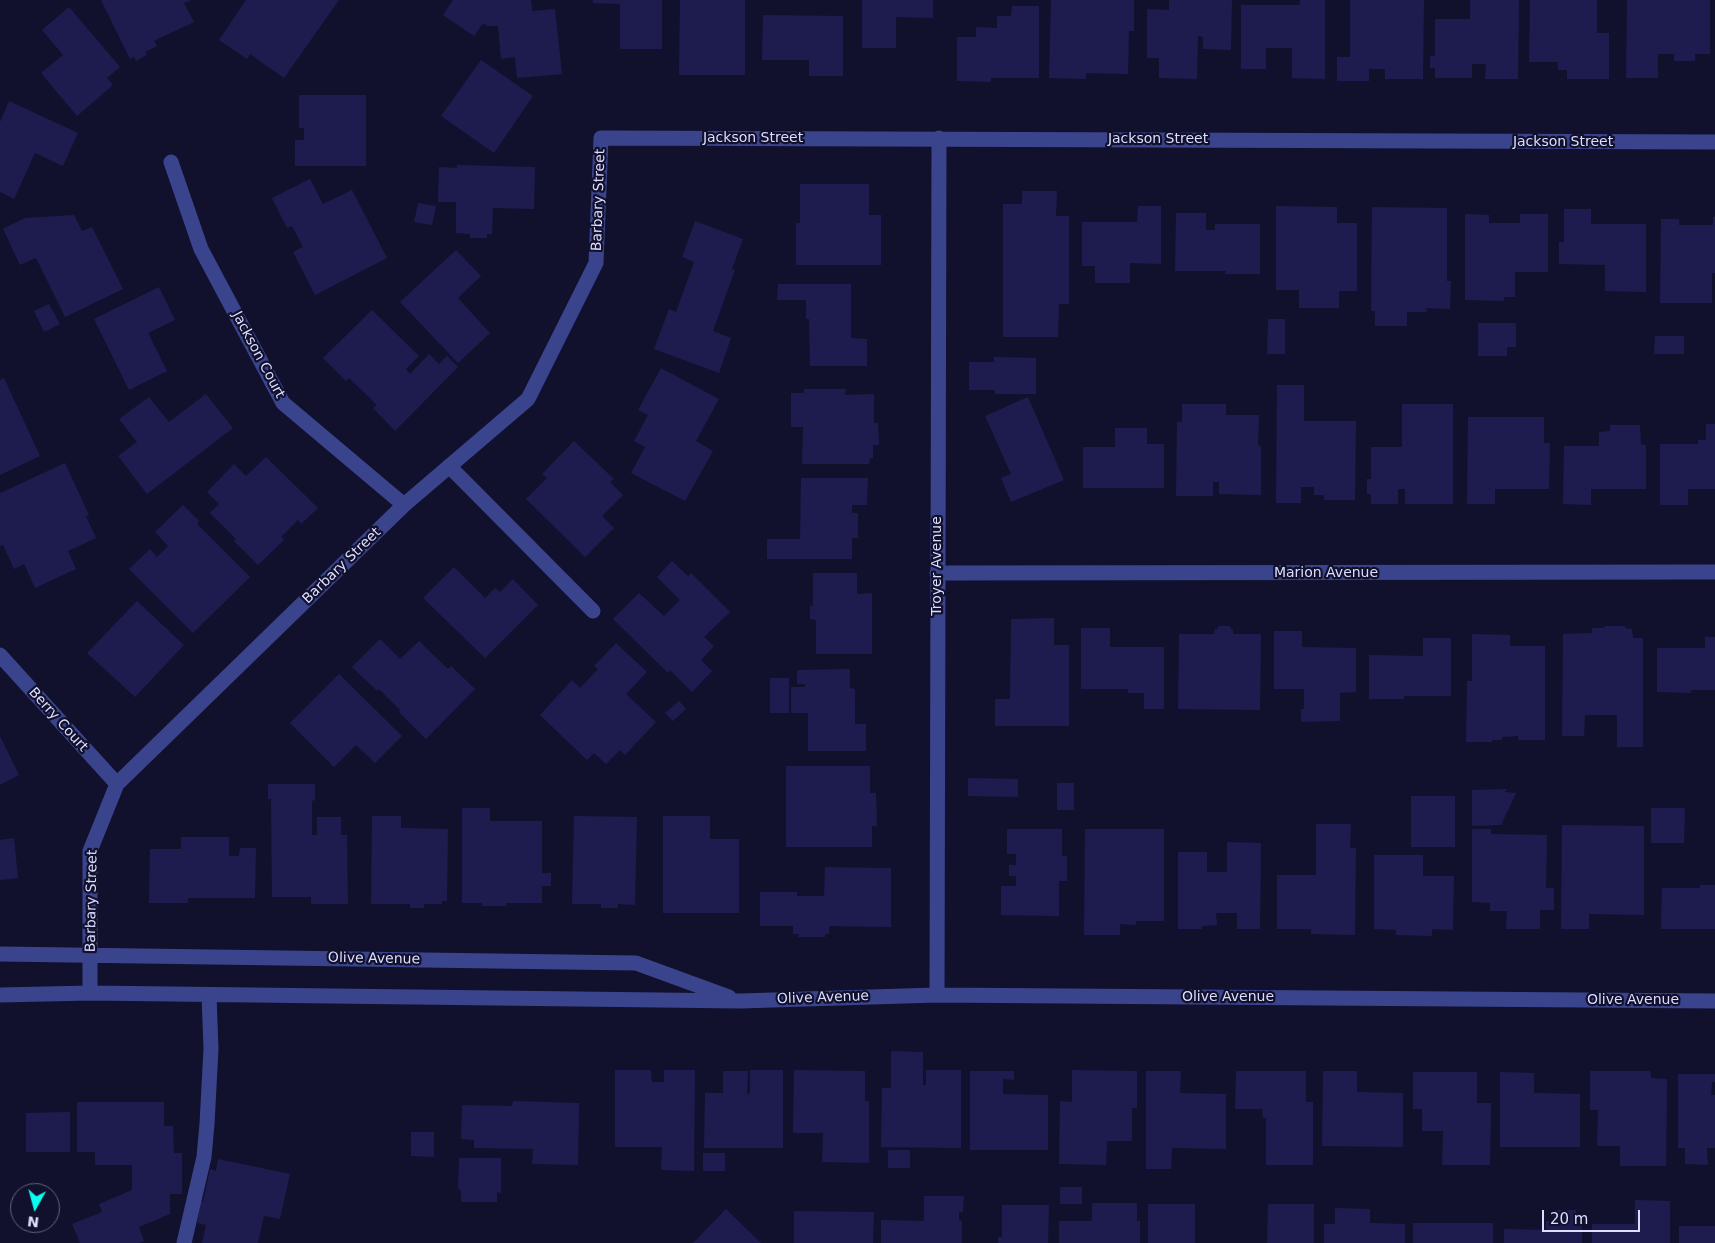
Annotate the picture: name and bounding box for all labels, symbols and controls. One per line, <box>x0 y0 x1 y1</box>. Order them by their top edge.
street label: Jackson Street <box>703 130 803 146</box>
street label: Jackson Street <box>1108 131 1208 147</box>
street label: Jackson Street <box>1513 134 1613 150</box>
street label: Barbary Street <box>589 149 609 251</box>
street label: Jackson Court <box>228 309 288 401</box>
street label: Troyer Avenue <box>929 516 945 616</box>
street label: Barbary Street <box>299 524 385 608</box>
street label: Marion Avenue <box>1274 565 1378 581</box>
street label: Berry Court <box>25 684 91 756</box>
street label: Barbary Street <box>83 850 101 952</box>
street label: Olive Avenue <box>328 950 420 968</box>
street label: Olive Avenue <box>777 988 869 1008</box>
street label: Olive Avenue <box>1182 989 1274 1005</box>
street label: Olive Avenue <box>1587 992 1679 1008</box>
north arrow <box>10 1183 60 1233</box>
scale bar <box>1545 1200 1642 1232</box>
text: 20 m <box>1550 1210 1588 1228</box>
text: N <box>27 1213 40 1231</box>

